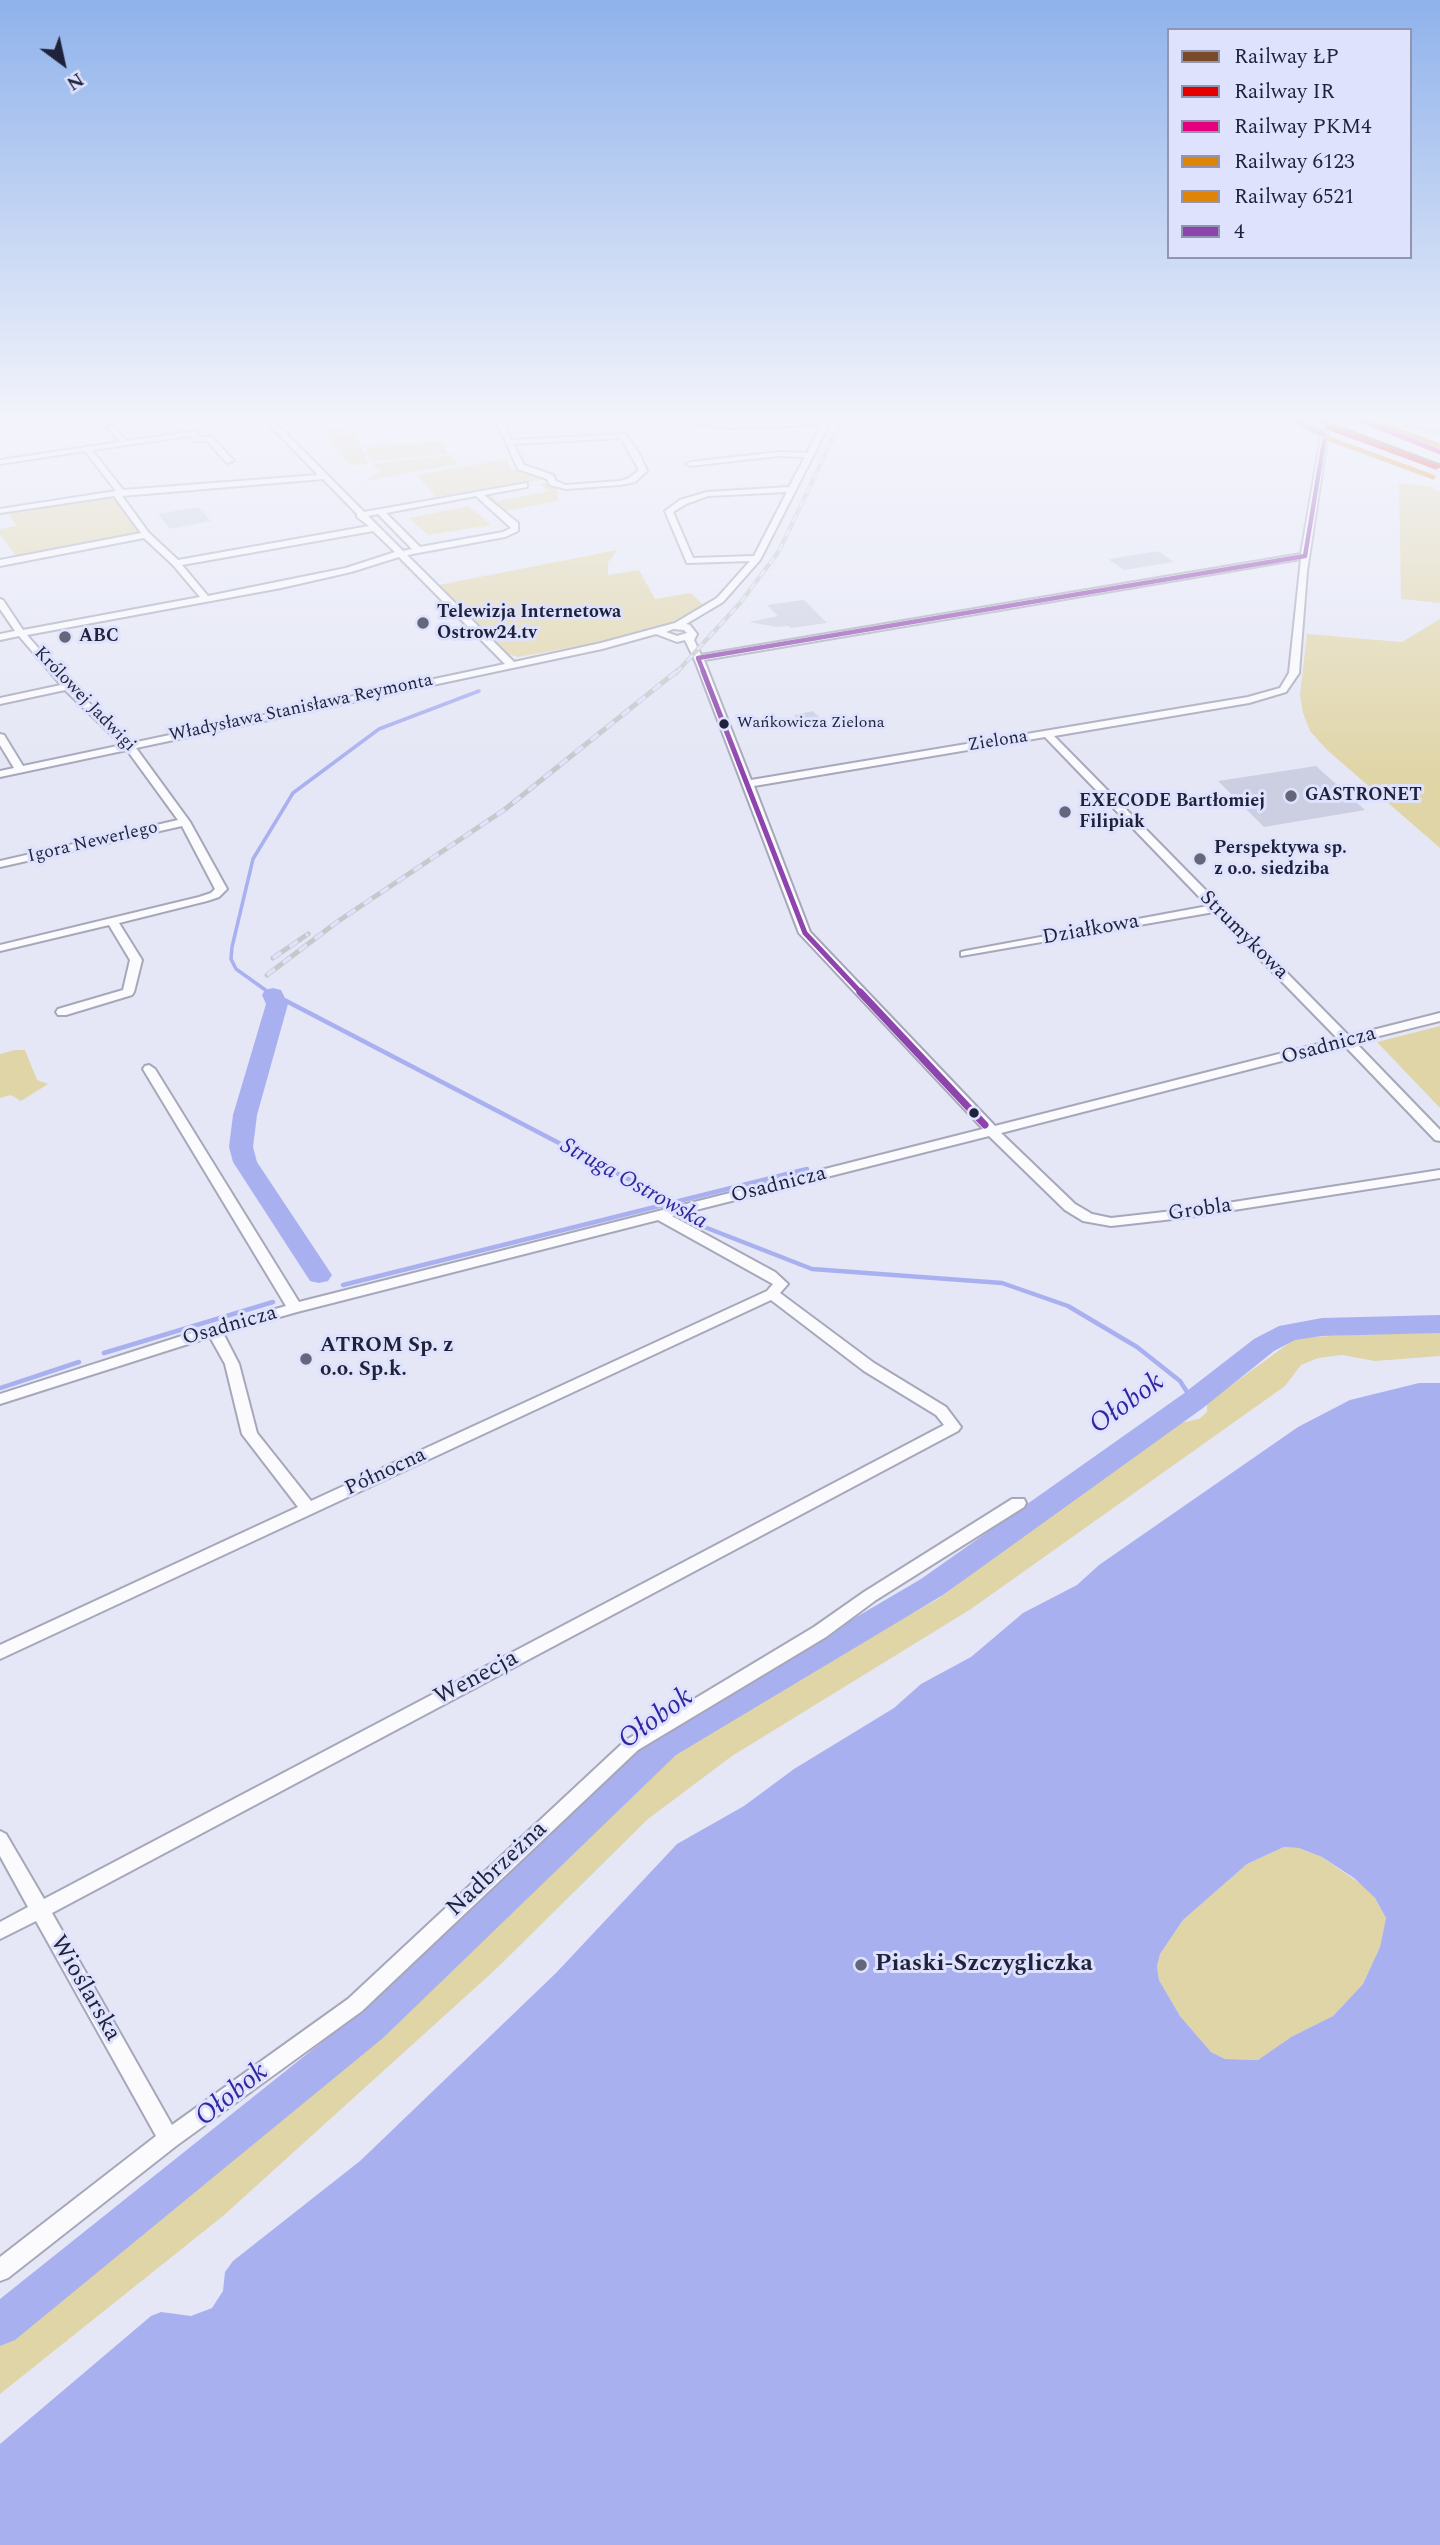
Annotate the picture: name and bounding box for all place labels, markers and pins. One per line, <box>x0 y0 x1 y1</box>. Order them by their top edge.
place label: Telewizja Internetowa Ostrow24.tv <box>437 602 621 644</box>
marker: Telewizja Internetowa Ostrow24.tv <box>415 615 431 631</box>
place label: ABC <box>79 626 119 648</box>
marker: ABC <box>57 629 73 645</box>
place label: Wańkowicza Zielona <box>737 714 885 734</box>
marker: Wańkowicza Zielona <box>717 717 731 731</box>
place label: GASTRONET <box>1305 785 1422 807</box>
marker: GASTRONET <box>1283 788 1299 804</box>
place label: EXECODE Bartłomiej Filipiak <box>1079 791 1265 834</box>
marker: EXECODE Bartłomiej Filipiak <box>1057 804 1073 820</box>
place label: Perspektywa sp. z o.o. siedziba <box>1214 838 1347 880</box>
marker: Perspektywa sp. z o.o. siedziba <box>1192 851 1208 867</box>
unlabelled marker <box>967 1106 981 1120</box>
place label: ATROM Sp. z o.o. Sp.k. <box>320 1334 454 1384</box>
marker: ATROM Sp. z o.o. Sp.k. <box>298 1351 314 1367</box>
place label: Piaski-Szczygliczka <box>875 1951 1093 1979</box>
marker: Piaski-Szczygliczka <box>853 1957 869 1973</box>

